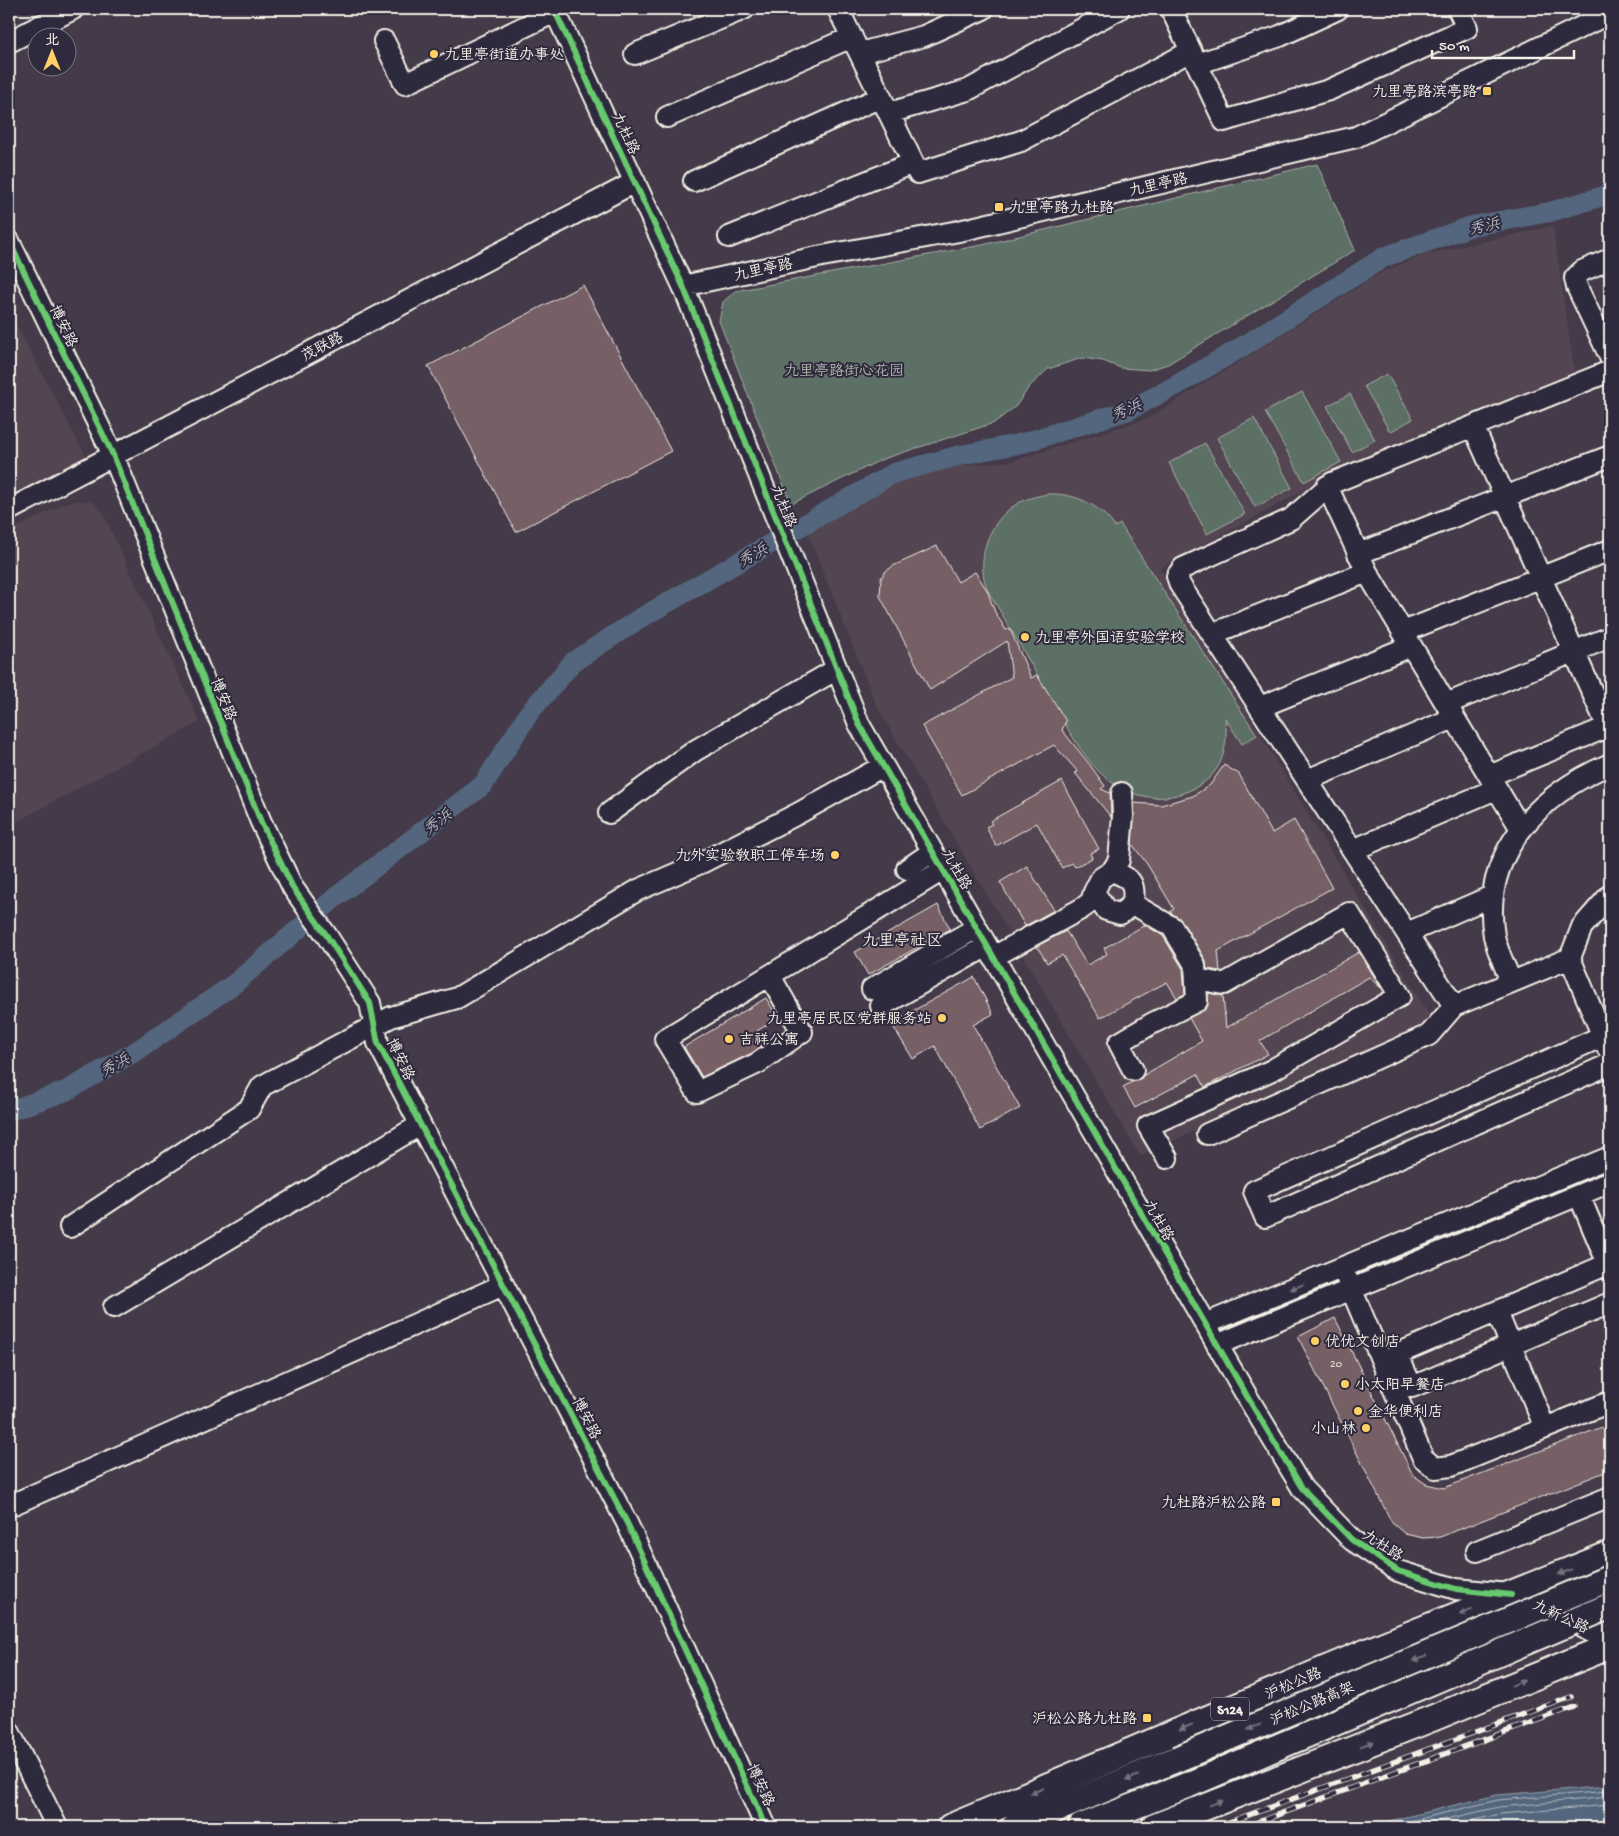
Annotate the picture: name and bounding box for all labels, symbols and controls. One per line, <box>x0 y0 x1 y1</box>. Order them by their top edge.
north arrow <box>28 28 78 78</box>
scale bar <box>1432 28 1574 60</box>
text: 北 <box>45 33 59 50</box>
text: 50 m <box>1439 38 1470 56</box>
place label: 九里亭街道办事处 <box>444 47 564 65</box>
marker: 九里亭街道办事处 <box>428 48 440 60</box>
place label: 九里亭路滨亭路 <box>1372 84 1477 102</box>
marker: 九里亭路滨亭路 <box>1481 85 1493 97</box>
street label: 九杜路 <box>607 110 642 158</box>
street label: 九里亭路 <box>1127 170 1190 201</box>
place label: 九里亭路九杜路 <box>1009 200 1114 218</box>
marker: 九里亭路九杜路 <box>993 201 1005 213</box>
water label: 秀浜 <box>1467 215 1503 241</box>
street label: 九里亭路 <box>732 256 795 286</box>
street label: 博安路 <box>44 302 81 351</box>
street label: 茂联路 <box>299 329 347 366</box>
park label: 九里亭路街心花园 <box>784 363 904 381</box>
water label: 秀浜 <box>1109 396 1147 427</box>
street label: 九杜路 <box>765 483 799 531</box>
water label: 秀浜 <box>735 539 773 573</box>
place label: 九里亭外国语实验学校 <box>1035 629 1185 648</box>
marker: 九里亭外国语实验学校 <box>1019 631 1031 643</box>
street label: 博安路 <box>205 675 240 724</box>
water label: 秀浜 <box>420 805 458 841</box>
street label: 九杜路 <box>936 846 974 894</box>
place label: 九外实验教职工停车场 <box>675 848 825 866</box>
marker: 九外实验教职工停车场 <box>829 849 841 861</box>
district label: 九里亭社区 <box>862 931 942 952</box>
place label: 九里亭居民区党群服务站 <box>767 1011 932 1029</box>
marker: 九里亭居民区党群服务站 <box>936 1012 948 1024</box>
place label: 吉祥公寓 <box>739 1032 799 1050</box>
marker: 吉祥公寓 <box>723 1033 735 1045</box>
street label: 博安路 <box>381 1035 418 1084</box>
water label: 秀浜 <box>97 1049 135 1083</box>
street label: 九杜路 <box>1138 1197 1176 1245</box>
one-way arrow <box>1290 1283 1304 1291</box>
place label: 优优文创店 <box>1325 1334 1400 1352</box>
marker: 优优文创店 <box>1309 1335 1321 1347</box>
house number: 20 <box>1330 1358 1343 1372</box>
place label: 小太阳早餐店 <box>1355 1377 1445 1395</box>
marker: 小太阳早餐店 <box>1339 1378 1351 1390</box>
street label: 博安路 <box>567 1394 604 1443</box>
place label: 金华便利店 <box>1368 1404 1443 1422</box>
marker: 金华便利店 <box>1352 1405 1364 1417</box>
place label: 小山林 <box>1311 1421 1356 1439</box>
marker: 小山林 <box>1360 1422 1372 1434</box>
place label: 九杜路沪松公路 <box>1161 1495 1266 1513</box>
marker: 九杜路沪松公路 <box>1270 1496 1282 1508</box>
street label: 九杜路 <box>1358 1527 1406 1566</box>
one-way arrow <box>1558 1569 1572 1577</box>
street label: 九新公路 <box>1529 1597 1591 1639</box>
one-way arrow <box>1458 1608 1473 1616</box>
one-way arrow <box>1413 1654 1427 1662</box>
street label: 沪松公路 <box>1263 1665 1325 1705</box>
street label: 沪松公路高架 <box>1268 1679 1358 1731</box>
one-way arrow <box>1511 1679 1525 1687</box>
road number: S124 <box>1211 1698 1249 1720</box>
place label: 沪松公路九杜路 <box>1032 1711 1137 1729</box>
marker: 沪松公路九杜路 <box>1141 1712 1153 1724</box>
one-way arrow <box>1246 1723 1261 1731</box>
one-way arrow <box>1179 1724 1193 1732</box>
one-way arrow <box>1360 1740 1375 1747</box>
street label: 博安路 <box>742 1761 778 1810</box>
one-way arrow <box>1125 1774 1139 1782</box>
one-way arrow <box>1029 1787 1044 1795</box>
one-way arrow <box>1209 1799 1224 1807</box>

